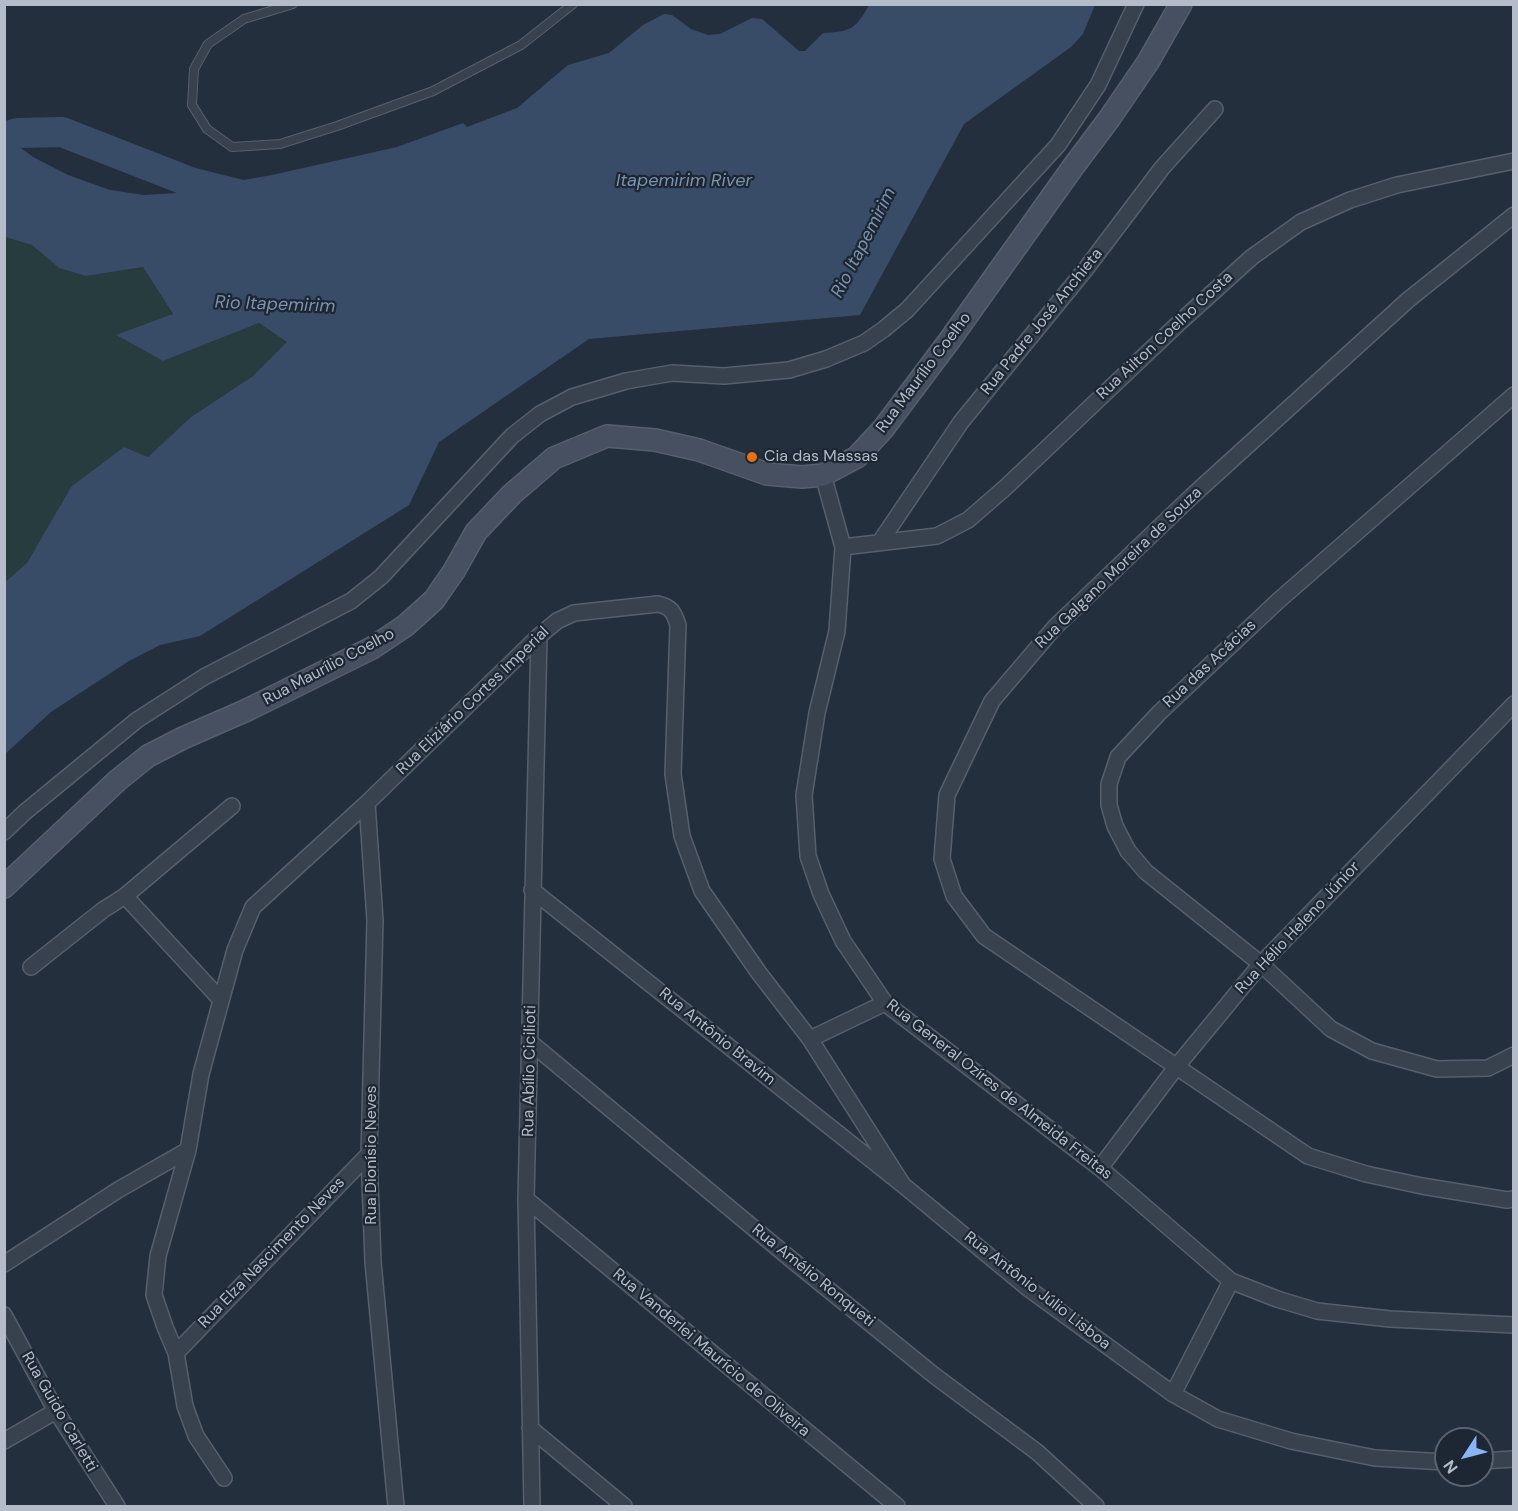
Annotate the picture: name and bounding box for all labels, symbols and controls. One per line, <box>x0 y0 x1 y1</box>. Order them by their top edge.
water label: Itapemirim River <box>616 170 752 192</box>
water label: Rio Itapemirim <box>827 184 901 302</box>
street label: Rua Padre José Anchieta <box>977 245 1107 399</box>
street label: Rua Ailton Coelho Costa <box>1093 268 1237 404</box>
water label: Rio Itapemirim <box>214 292 336 318</box>
street label: Rua Maurílio Coelho <box>872 309 976 437</box>
place label: Cia das Massas <box>764 447 878 467</box>
marker: Cia das Massas <box>745 450 759 464</box>
street label: Rua Galgano Moreira de Souza <box>1032 483 1206 653</box>
street label: Rua das Acácias <box>1159 616 1261 712</box>
street label: Rua Eliziário Cortes Imperial <box>393 623 553 779</box>
street label: Rua Maurílio Coelho <box>260 624 398 710</box>
street label: Rua Hélio Heleno Júnior <box>1232 858 1364 998</box>
street label: Rua Antônio Bravim <box>655 984 779 1090</box>
street label: Rua General Ozíres de Almeida Freitas <box>882 996 1116 1184</box>
street label: Rua Abílio Cicilioti <box>519 1005 541 1137</box>
street label: Rua Dionísio Neves <box>362 1085 382 1225</box>
street label: Rua Elza Nascimento Neves <box>195 1173 349 1333</box>
street label: Rua Amélio Ronqueti <box>748 1221 878 1331</box>
street label: Rua Antônio Júlio Lisboa <box>960 1228 1114 1354</box>
street label: Rua Vanderlei Maurício de Oliveira <box>609 1265 813 1441</box>
street label: Rua Guido Carletti <box>17 1349 101 1475</box>
north arrow <box>1434 1427 1494 1487</box>
text: N <box>1439 1456 1463 1478</box>

